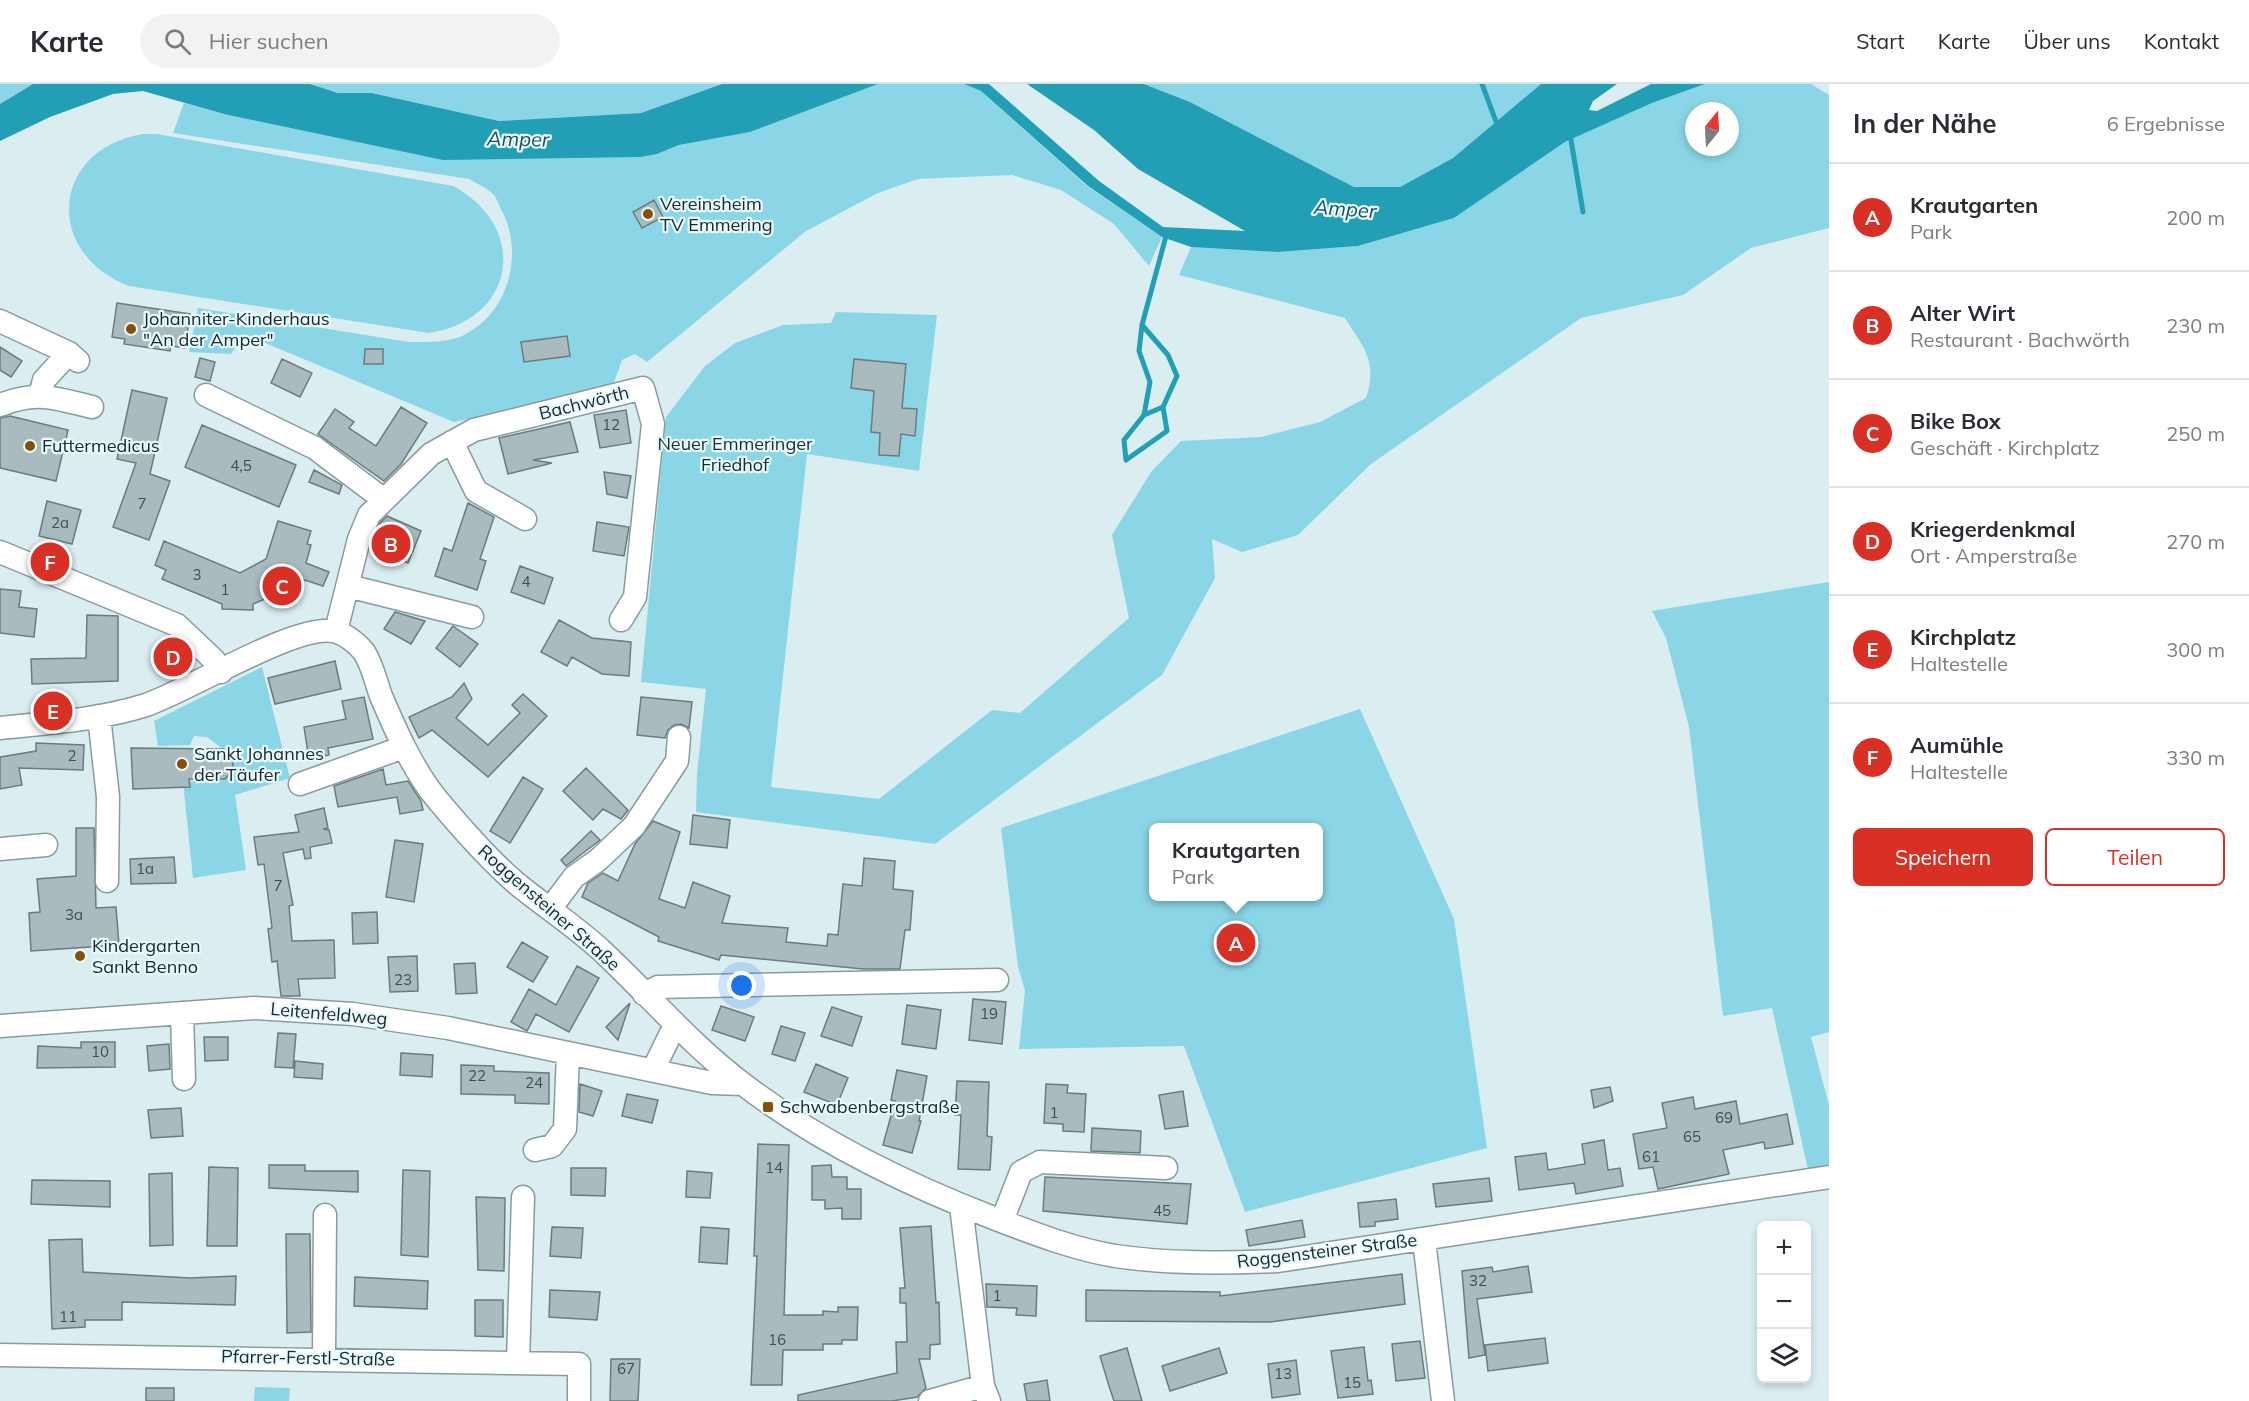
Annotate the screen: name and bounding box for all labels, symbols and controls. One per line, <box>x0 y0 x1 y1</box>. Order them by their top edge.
search box <box>140 14 560 68</box>
text: Karte <box>30 24 104 59</box>
icon: search <box>161 25 194 58</box>
text: Hier suchen <box>209 27 329 55</box>
text: Start <box>1856 28 1905 54</box>
text: Karte <box>1938 28 1990 54</box>
text: Über uns <box>2023 28 2111 54</box>
text: Kontakt <box>2144 28 2219 54</box>
north arrow <box>1685 102 1739 156</box>
text: In der Nähe <box>1853 107 1997 140</box>
text: 6 Ergebnisse <box>2107 111 2225 136</box>
water label: Amper <box>486 125 550 152</box>
text: Krautgarten <box>1910 191 2038 219</box>
place label: Vereinsheim TV Emmering <box>660 192 773 236</box>
water label: Amper <box>1312 194 1378 223</box>
text: A <box>1865 205 1880 230</box>
text: 200 m <box>2166 205 2225 230</box>
marker: Vereinsheim TV Emmering <box>641 207 655 221</box>
text: Park <box>1910 219 1952 244</box>
text: Alter Wirt <box>1910 299 2015 327</box>
place label: Johanniter-Kinderhaus "An der Amper" <box>143 307 330 351</box>
text: B <box>1866 313 1879 338</box>
text: 230 m <box>2166 313 2225 338</box>
marker: Johanniter-Kinderhaus "An der Amper" <box>124 322 138 336</box>
text: Restaurant · Bachwörth <box>1910 327 2130 352</box>
street label: Bachwörth <box>536 380 631 425</box>
text: Bike Box <box>1910 407 2001 435</box>
house number: 12 <box>602 415 620 434</box>
text: C <box>1866 421 1879 446</box>
text: 250 m <box>2166 421 2225 446</box>
park label: Neuer Emmeringer Friedhof <box>657 432 813 476</box>
place label: Futtermedicus <box>42 434 160 457</box>
text: Geschäft · Kirchplatz <box>1910 435 2100 460</box>
marker: Futtermedicus <box>23 439 37 453</box>
house number: 4,5 <box>230 456 252 475</box>
house number: 7 <box>137 494 147 513</box>
house number: 2a <box>51 513 69 532</box>
text: Kriegerdenkmal <box>1910 515 2076 543</box>
pin: B <box>372 522 410 566</box>
text: D <box>1865 529 1880 554</box>
text: 270 m <box>2166 529 2225 554</box>
pin: F <box>31 540 70 584</box>
text: Ort · Amperstraße <box>1910 543 2077 568</box>
pin: C <box>262 564 302 608</box>
house number: 3 <box>192 565 202 584</box>
house number: 4 <box>521 572 531 591</box>
house number: 1 <box>220 580 230 599</box>
text: Kirchplatz <box>1910 623 2016 651</box>
pin: D <box>154 634 192 680</box>
text: E <box>1867 637 1878 662</box>
text: 300 m <box>2166 637 2225 662</box>
text: Haltestelle <box>1910 651 2008 676</box>
pin: E <box>34 688 72 734</box>
text: Aumühle <box>1910 731 2004 759</box>
place label: Sankt Johannes der Täufer <box>194 742 324 786</box>
text: F <box>1867 745 1878 770</box>
text: 330 m <box>2166 745 2225 770</box>
house number: 2 <box>67 746 77 765</box>
marker: Sankt Johannes der Täufer <box>175 757 189 771</box>
text: Haltestelle <box>1910 759 2008 784</box>
popup <box>1149 823 1323 901</box>
button: Speichern <box>1853 828 2033 886</box>
button: Teilen <box>2045 828 2225 886</box>
text: Krautgarten <box>1172 836 1300 864</box>
street label: Roggensteiner Straße <box>473 840 625 976</box>
house number: 1a <box>136 859 154 878</box>
text: Park <box>1172 864 1214 889</box>
house number: 7 <box>273 876 283 895</box>
house number: 3a <box>65 905 83 924</box>
pin: A <box>1216 920 1256 966</box>
place label: Kindergarten Sankt Benno <box>92 934 200 978</box>
marker: Kindergarten Sankt Benno <box>73 949 87 963</box>
house number: 23 <box>394 970 412 989</box>
your location <box>727 971 756 1000</box>
street label: Leitenfeldweg <box>270 997 388 1030</box>
house number: 19 <box>980 1004 998 1023</box>
house number: 10 <box>91 1042 109 1061</box>
house number: 22 <box>468 1066 486 1085</box>
house number: 24 <box>525 1073 543 1092</box>
place label: Schwabenbergstraße <box>780 1095 959 1118</box>
marker: Schwabenbergstraße <box>761 1100 775 1114</box>
house number: 1 <box>1049 1103 1059 1122</box>
house number: 69 <box>1715 1108 1733 1127</box>
house number: 65 <box>1683 1127 1701 1146</box>
house number: 61 <box>1642 1147 1660 1166</box>
house number: 14 <box>765 1158 783 1177</box>
house number: 45 <box>1153 1201 1171 1220</box>
map controls <box>1757 1221 1811 1383</box>
button: + <box>1757 1221 1811 1275</box>
street label: Roggensteiner Straße <box>1236 1228 1418 1273</box>
house number: 32 <box>1469 1271 1487 1290</box>
button: − <box>1757 1275 1811 1329</box>
house number: 1 <box>992 1286 1002 1305</box>
house number: 11 <box>59 1307 77 1326</box>
button: layers <box>1757 1329 1811 1383</box>
house number: 16 <box>768 1330 786 1349</box>
street label: Pfarrer-Ferstl-Straße <box>221 1344 395 1371</box>
house number: 67 <box>617 1359 635 1378</box>
house number: 13 <box>1274 1364 1292 1383</box>
house number: 15 <box>1343 1373 1361 1392</box>

